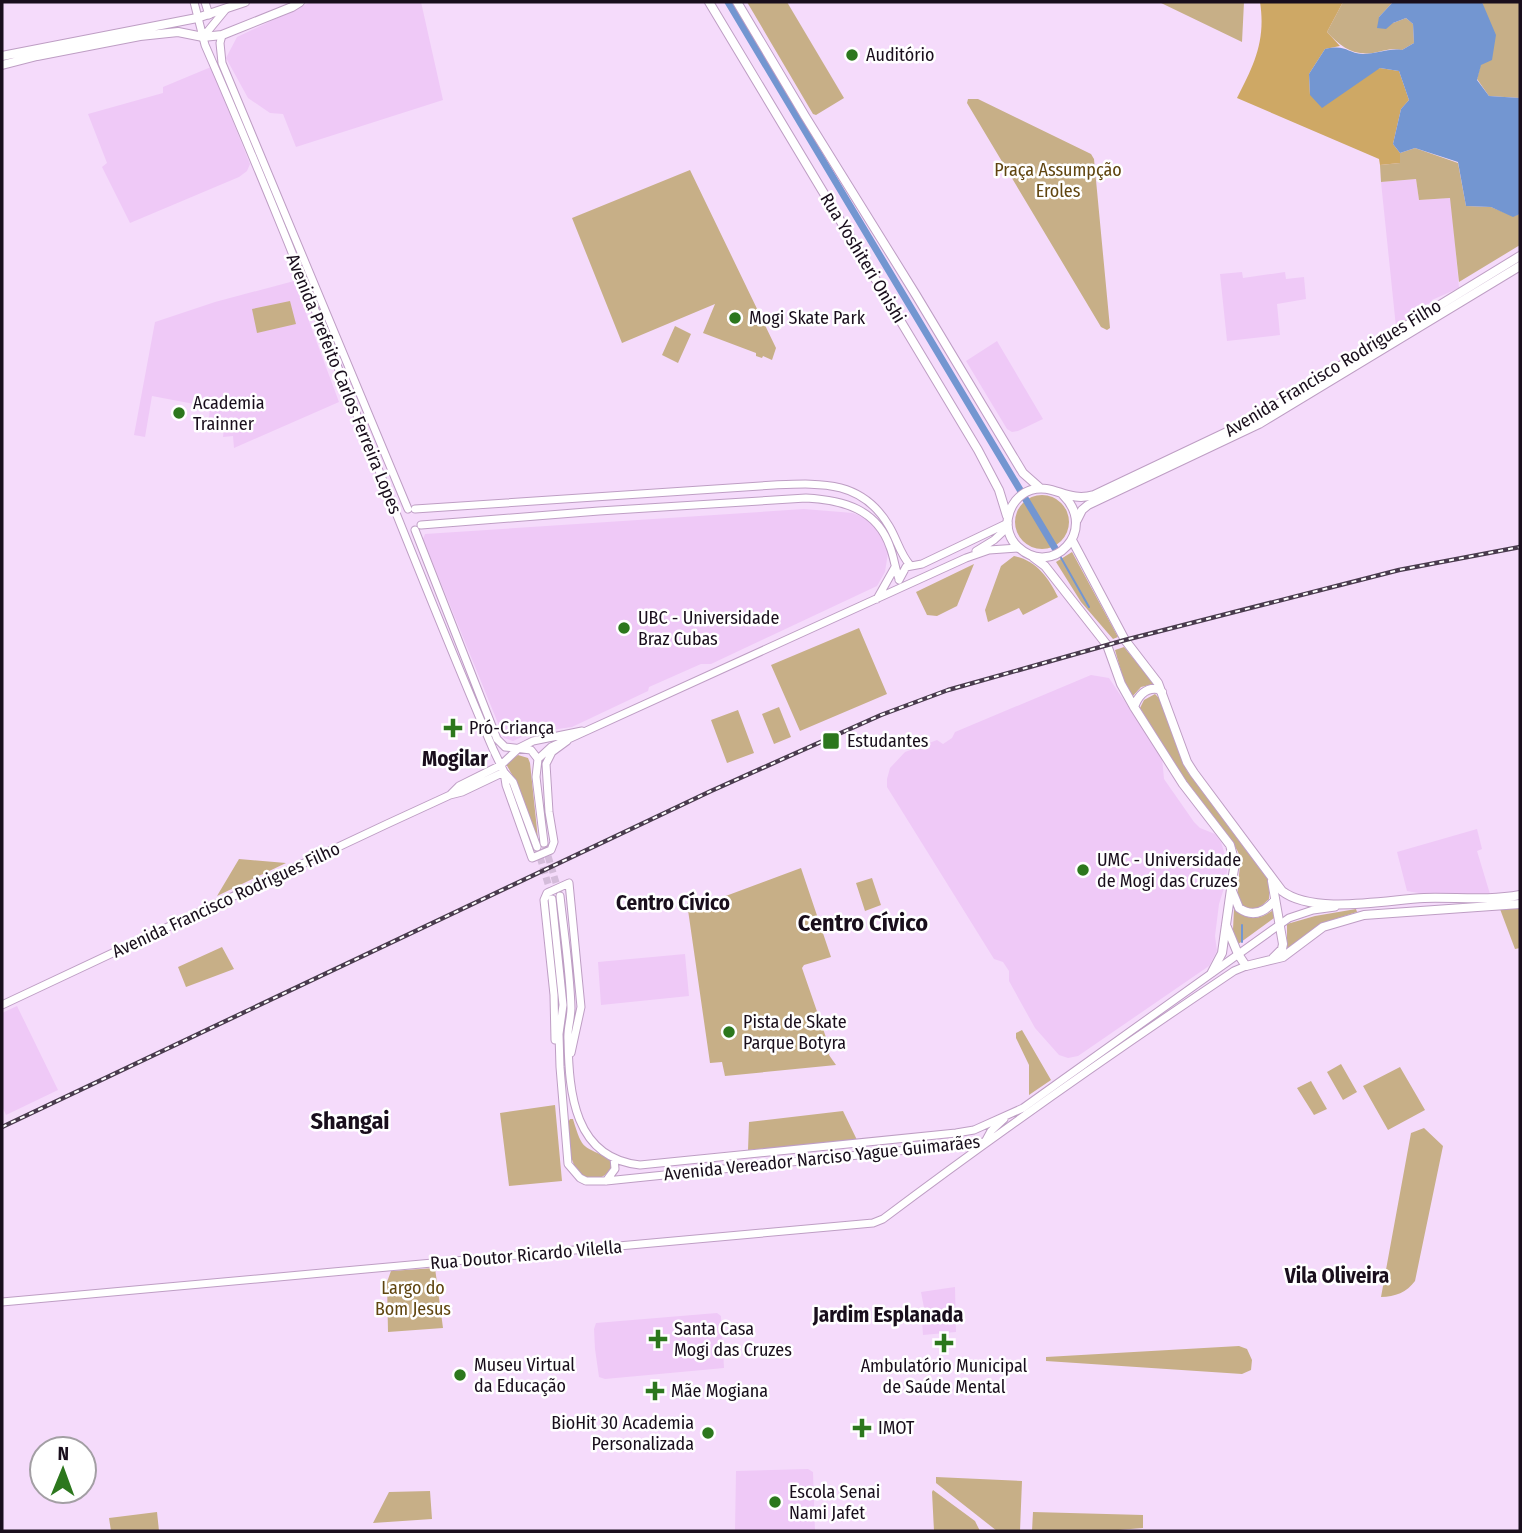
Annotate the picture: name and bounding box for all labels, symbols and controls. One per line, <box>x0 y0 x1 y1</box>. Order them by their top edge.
place label: Auditório <box>866 44 934 66</box>
marker: Auditório <box>844 47 860 63</box>
park label: Praça Assumpção Eroles <box>994 159 1122 202</box>
street label: Rua Yoshiteri Onishi <box>815 189 911 327</box>
street label: Avenida Prefeito Carlos Ferreira Lopes <box>282 251 406 518</box>
street label: Avenida Francisco Rodrigues Filho <box>1221 294 1445 442</box>
place label: Mogi Skate Park <box>749 307 866 329</box>
marker: Mogi Skate Park <box>727 310 743 326</box>
place label: Academia Trainner <box>193 392 265 435</box>
marker: Academia Trainner <box>171 405 187 421</box>
place label: UBC - Universidade Braz Cubas <box>638 607 779 650</box>
marker: UBC - Universidade Braz Cubas <box>616 620 632 636</box>
place label: Pró-Criança <box>469 717 554 739</box>
marker: Pró-Criança <box>443 718 463 738</box>
place label: Estudantes <box>847 730 929 752</box>
marker: Estudantes <box>821 731 841 751</box>
district label: Mogilar <box>422 746 488 772</box>
street label: Avenida Francisco Rodrigues Filho <box>109 837 343 963</box>
place label: UMC - Universidade de Mogi das Cruzes <box>1097 849 1241 892</box>
marker: UMC - Universidade de Mogi das Cruzes <box>1075 862 1091 878</box>
district label: Centro Cívico <box>616 890 730 916</box>
district label: Centro Cívico <box>798 909 928 937</box>
place label: Pista de Skate Parque Botyra <box>743 1011 847 1054</box>
marker: Pista de Skate Parque Botyra <box>721 1024 737 1040</box>
district label: Shangai <box>310 1107 390 1135</box>
street label: Avenida Vereador Narciso Yague Guimarães <box>663 1130 981 1186</box>
street label: Rua Doutor Ricardo Vilella <box>429 1236 623 1274</box>
district label: Vila Oliveira <box>1284 1263 1389 1289</box>
park label: Largo do Bom Jesus <box>375 1277 451 1320</box>
district label: Jardim Esplanada <box>812 1302 963 1328</box>
place label: Santa Casa Mogi das Cruzes <box>674 1318 792 1361</box>
marker: Santa Casa Mogi das Cruzes <box>648 1329 668 1349</box>
marker: Ambulatório Municipal de Saúde Mental <box>934 1333 954 1353</box>
place label: Museu Virtual da Educação <box>474 1354 575 1397</box>
place label: Ambulatório Municipal de Saúde Mental <box>861 1355 1028 1398</box>
marker: Museu Virtual da Educação <box>452 1367 468 1383</box>
place label: Mãe Mogiana <box>671 1380 768 1402</box>
marker: Mãe Mogiana <box>645 1381 665 1401</box>
place label: BioHit 30 Academia Personalizada <box>551 1412 694 1455</box>
place label: IMOT <box>878 1417 915 1439</box>
marker: IMOT <box>852 1418 872 1438</box>
marker: BioHit 30 Academia Personalizada <box>700 1425 716 1441</box>
north arrow <box>28 1435 98 1505</box>
text: N <box>57 1442 69 1465</box>
place label: Escola Senai Nami Jafet <box>789 1481 880 1524</box>
marker: Escola Senai Nami Jafet <box>767 1494 783 1510</box>

